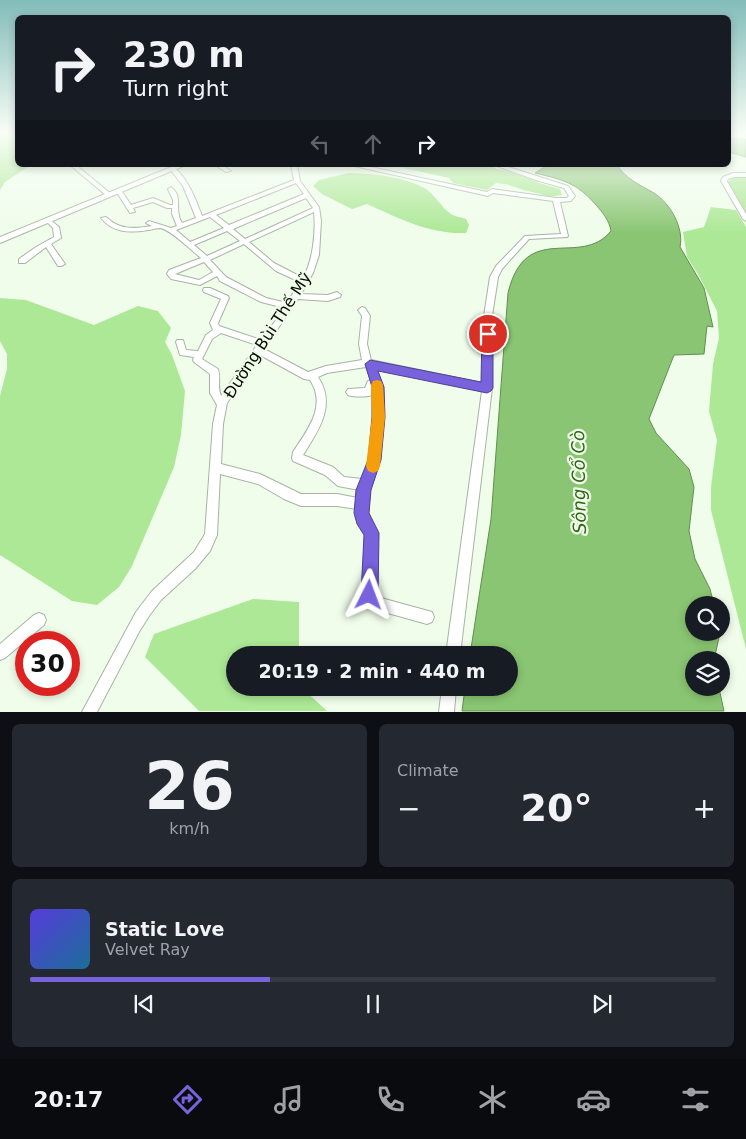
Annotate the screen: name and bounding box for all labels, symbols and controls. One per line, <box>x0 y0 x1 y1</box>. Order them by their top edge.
icon: right <box>40 35 105 100</box>
text: 230 m <box>123 35 245 75</box>
text: Turn right <box>123 76 228 101</box>
icon: left <box>306 130 334 158</box>
icon: ahead <box>359 130 387 158</box>
icon: right <box>412 130 440 158</box>
street label: Đường Bùi Thế Mỹ <box>220 269 315 402</box>
pin <box>467 313 509 355</box>
icon: arrive <box>474 320 502 348</box>
water label: Sông Cổ Cò <box>567 430 590 534</box>
position arrow <box>342 568 394 620</box>
map controls <box>685 596 730 696</box>
button: search <box>685 596 730 641</box>
speed limit sign: 30 <box>15 631 80 696</box>
button: layers <box>685 651 730 696</box>
text: 20:19 · 2 min · 440 m <box>258 660 486 682</box>
text: 26 <box>144 749 235 824</box>
text: Climate <box>397 761 459 780</box>
text: 20° <box>521 786 592 830</box>
text: − <box>397 792 420 825</box>
text: + <box>693 792 716 825</box>
text: km/h <box>169 819 210 838</box>
text: Static Love <box>105 918 225 940</box>
text: Velvet Ray <box>105 940 190 959</box>
icon: previous <box>130 990 158 1018</box>
icon: pause <box>359 990 387 1018</box>
icon: next <box>588 990 616 1018</box>
icon: directions <box>170 1082 205 1117</box>
icon: music <box>271 1082 306 1117</box>
icon: phone <box>373 1082 408 1117</box>
icon: climate <box>475 1082 510 1117</box>
icon: car <box>576 1082 611 1117</box>
icon: filters <box>678 1082 713 1117</box>
text: 20:17 <box>33 1087 103 1112</box>

